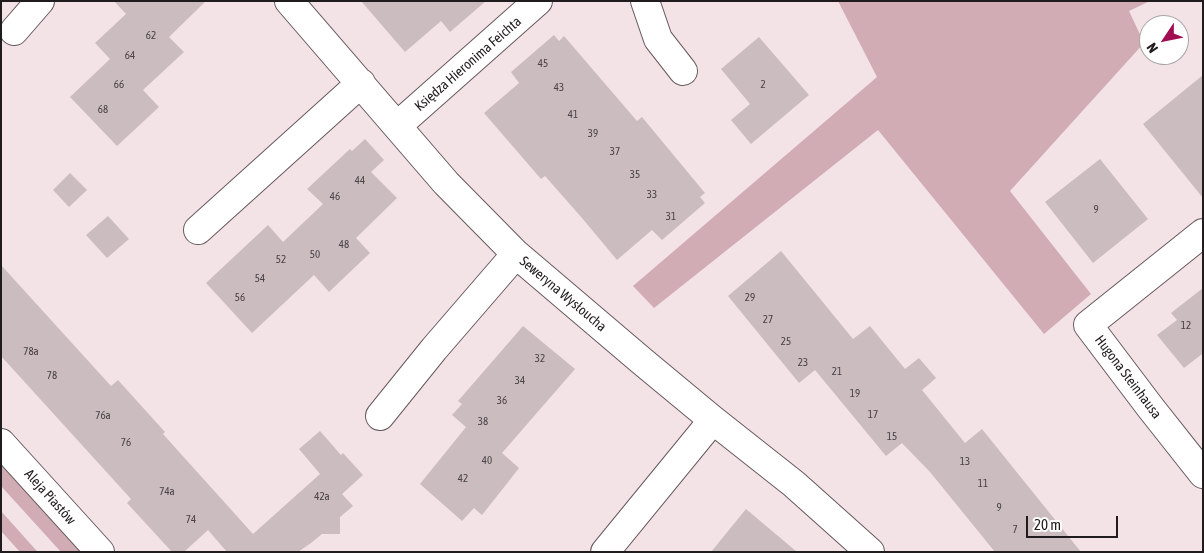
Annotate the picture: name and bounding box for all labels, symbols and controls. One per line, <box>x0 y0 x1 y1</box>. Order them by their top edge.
street label: Księdza Hieronima Feichta <box>411 13 525 115</box>
north arrow <box>1139 15 1189 65</box>
house number: 62 <box>146 29 156 43</box>
text: N <box>1143 40 1161 56</box>
house number: 64 <box>125 49 135 63</box>
house number: 45 <box>538 57 548 71</box>
house number: 66 <box>114 78 124 92</box>
house number: 2 <box>760 78 766 92</box>
house number: 43 <box>554 81 564 95</box>
house number: 68 <box>98 103 108 117</box>
house number: 41 <box>568 108 578 122</box>
house number: 39 <box>588 127 598 141</box>
house number: 37 <box>610 145 620 159</box>
house number: 35 <box>630 168 640 182</box>
house number: 44 <box>355 174 365 188</box>
house number: 33 <box>647 188 657 202</box>
house number: 46 <box>330 190 340 204</box>
house number: 9 <box>1093 203 1099 217</box>
house number: 31 <box>666 210 676 224</box>
house number: 48 <box>339 238 349 252</box>
house number: 50 <box>310 248 320 262</box>
house number: 52 <box>276 253 286 267</box>
street label: Seweryna Wysłoucha <box>516 253 610 335</box>
house number: 54 <box>255 272 265 286</box>
house number: 56 <box>235 291 245 305</box>
house number: 29 <box>745 291 755 305</box>
house number: 27 <box>763 313 773 327</box>
house number: 12 <box>1181 319 1191 333</box>
street label: Hugona Steinhausa <box>1091 332 1165 422</box>
house number: 25 <box>781 335 791 349</box>
house number: 78a <box>23 345 39 359</box>
house number: 32 <box>535 352 545 366</box>
house number: 23 <box>798 356 808 370</box>
house number: 21 <box>832 365 842 379</box>
house number: 78 <box>47 369 57 383</box>
house number: 34 <box>515 374 525 388</box>
house number: 19 <box>850 387 860 401</box>
house number: 36 <box>497 394 507 408</box>
house number: 17 <box>868 408 878 422</box>
house number: 76a <box>95 409 111 423</box>
house number: 38 <box>478 415 488 429</box>
house number: 15 <box>887 430 897 444</box>
house number: 76 <box>121 436 131 450</box>
house number: 40 <box>482 454 492 468</box>
house number: 13 <box>960 455 970 469</box>
street label: Aleja Piastów <box>21 466 79 528</box>
house number: 42 <box>458 472 468 486</box>
house number: 11 <box>978 477 988 491</box>
house number: 74a <box>159 485 175 499</box>
house number: 42a <box>314 490 330 504</box>
house number: 9 <box>996 501 1002 515</box>
scale bar <box>1029 506 1122 538</box>
house number: 74 <box>186 513 196 527</box>
text: 20 m <box>1034 516 1061 533</box>
house number: 7 <box>1012 523 1018 537</box>

